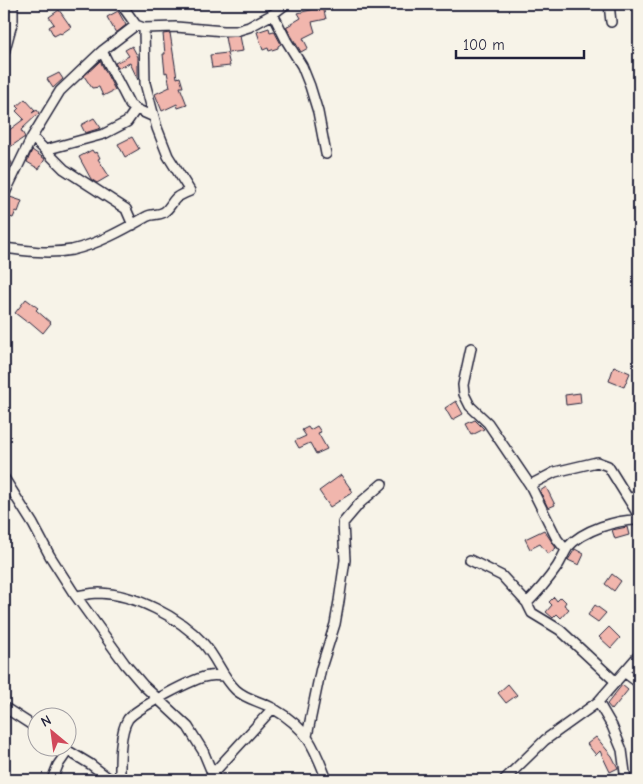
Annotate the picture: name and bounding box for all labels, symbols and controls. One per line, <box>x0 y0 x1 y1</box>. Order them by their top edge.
scale bar <box>456 28 583 60</box>
text: 100 m <box>463 36 505 54</box>
north arrow <box>28 706 78 756</box>
text: N <box>38 711 54 731</box>

